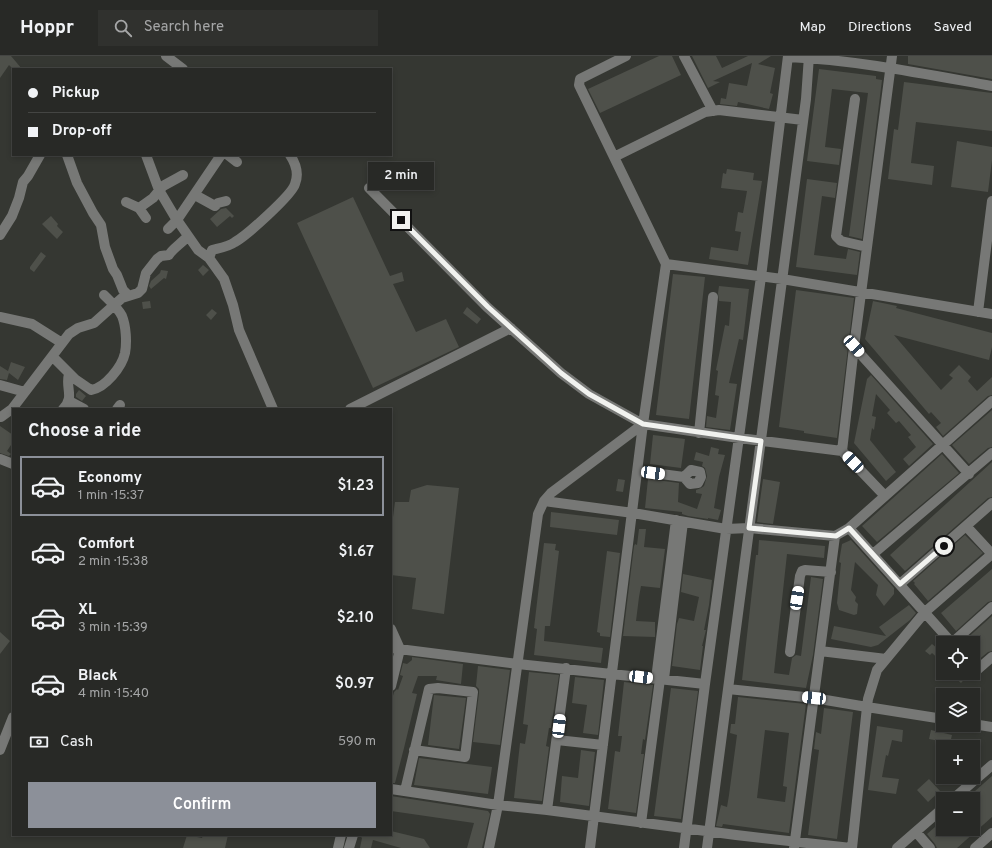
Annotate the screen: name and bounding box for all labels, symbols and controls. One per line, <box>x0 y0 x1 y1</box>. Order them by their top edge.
search box <box>98 10 378 46</box>
text: Hoppr <box>20 16 74 40</box>
icon: search <box>112 17 134 39</box>
text: Search here <box>144 18 224 37</box>
text: Map <box>800 19 826 36</box>
text: Directions <box>848 19 912 36</box>
text: Saved <box>934 19 972 36</box>
text: Pickup <box>52 84 100 103</box>
text: Drop-off <box>52 122 112 141</box>
callout: 2 min <box>368 162 434 190</box>
text: 2 min <box>384 168 418 184</box>
route end <box>392 211 410 229</box>
car <box>842 333 866 359</box>
text: Choose a ride <box>28 420 141 443</box>
car <box>840 449 866 475</box>
car <box>640 465 666 481</box>
icon: car <box>30 468 66 504</box>
text: Economy <box>78 469 142 488</box>
text: $1.23 <box>337 477 374 496</box>
text: 1 min · 15:37 <box>78 488 144 504</box>
icon: car <box>30 534 66 570</box>
text: Comfort <box>78 535 135 554</box>
route start <box>935 537 953 555</box>
text: $1.67 <box>339 543 374 562</box>
text: 2 min · 15:38 <box>78 554 148 570</box>
car <box>789 585 805 611</box>
icon: car <box>30 600 66 636</box>
text: XL <box>78 601 96 620</box>
text: $2.10 <box>337 609 374 628</box>
text: 3 min · 15:39 <box>78 620 148 636</box>
map controls <box>936 636 980 836</box>
button: locate <box>936 636 980 680</box>
icon: car <box>30 666 66 702</box>
text: Black <box>78 667 118 686</box>
car <box>628 670 654 684</box>
text: $0.97 <box>335 675 374 694</box>
text: 4 min · 15:40 <box>78 686 149 702</box>
button: layers <box>936 688 980 732</box>
car <box>801 691 827 705</box>
car <box>552 713 566 739</box>
icon: cash <box>28 731 50 753</box>
text: Cash <box>60 733 93 752</box>
text: 590 m <box>338 734 376 750</box>
button: + <box>936 740 980 784</box>
button: Confirm <box>28 782 376 828</box>
button: − <box>936 792 980 836</box>

